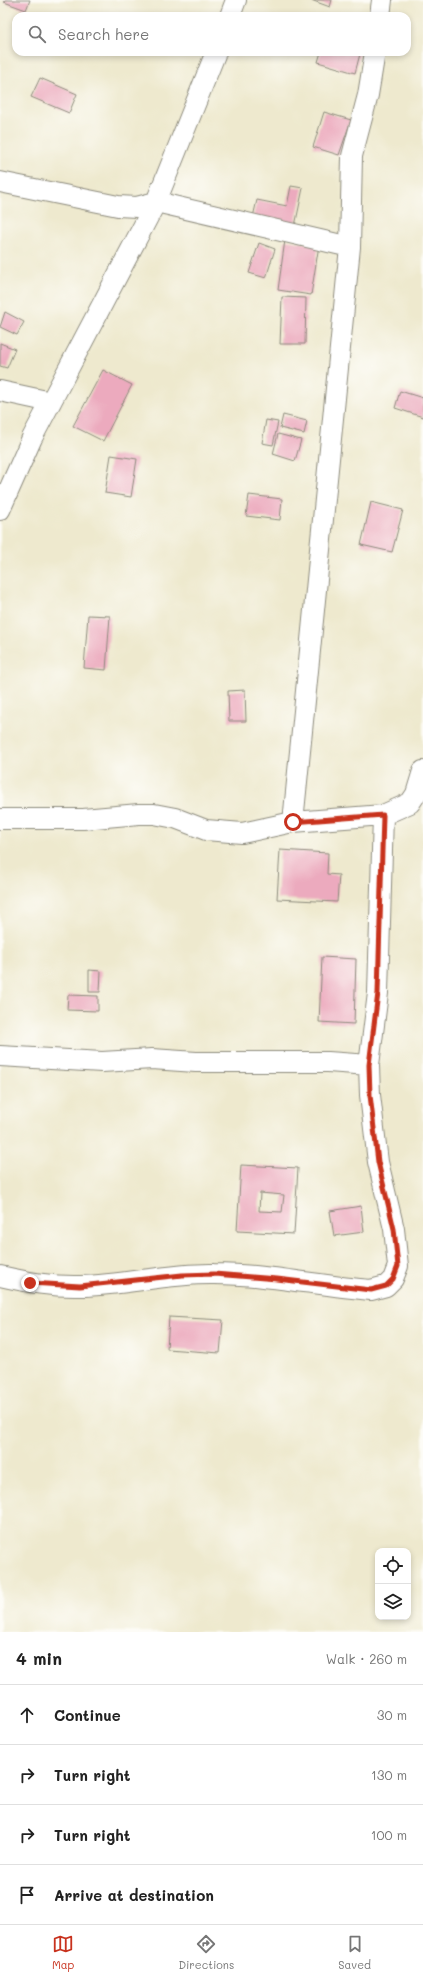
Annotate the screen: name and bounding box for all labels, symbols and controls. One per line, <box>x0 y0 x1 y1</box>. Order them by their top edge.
search box <box>12 12 411 56</box>
icon: search <box>26 23 48 45</box>
text: Search here <box>58 24 149 44</box>
route start <box>284 813 302 831</box>
route end <box>21 1274 39 1292</box>
map controls <box>375 1548 411 1620</box>
button: locate <box>375 1548 411 1584</box>
button: layers <box>375 1584 411 1620</box>
text: 4 min <box>16 1647 62 1669</box>
text: Walk · 260 m <box>326 1650 407 1667</box>
icon: ahead <box>16 1704 38 1726</box>
text: Continue <box>54 1705 121 1725</box>
text: 30 m <box>377 1706 407 1723</box>
icon: right <box>16 1764 38 1786</box>
text: Turn right <box>54 1765 131 1785</box>
text: 130 m <box>371 1766 407 1783</box>
icon: right <box>16 1824 38 1846</box>
text: Turn right <box>54 1825 131 1845</box>
text: 100 m <box>371 1826 407 1843</box>
icon: arrive <box>16 1884 38 1906</box>
text: Arrive at destination <box>54 1885 214 1905</box>
tab: Map <box>52 1933 74 1972</box>
tab: Directions <box>178 1933 234 1972</box>
tab: Saved <box>338 1933 371 1972</box>

